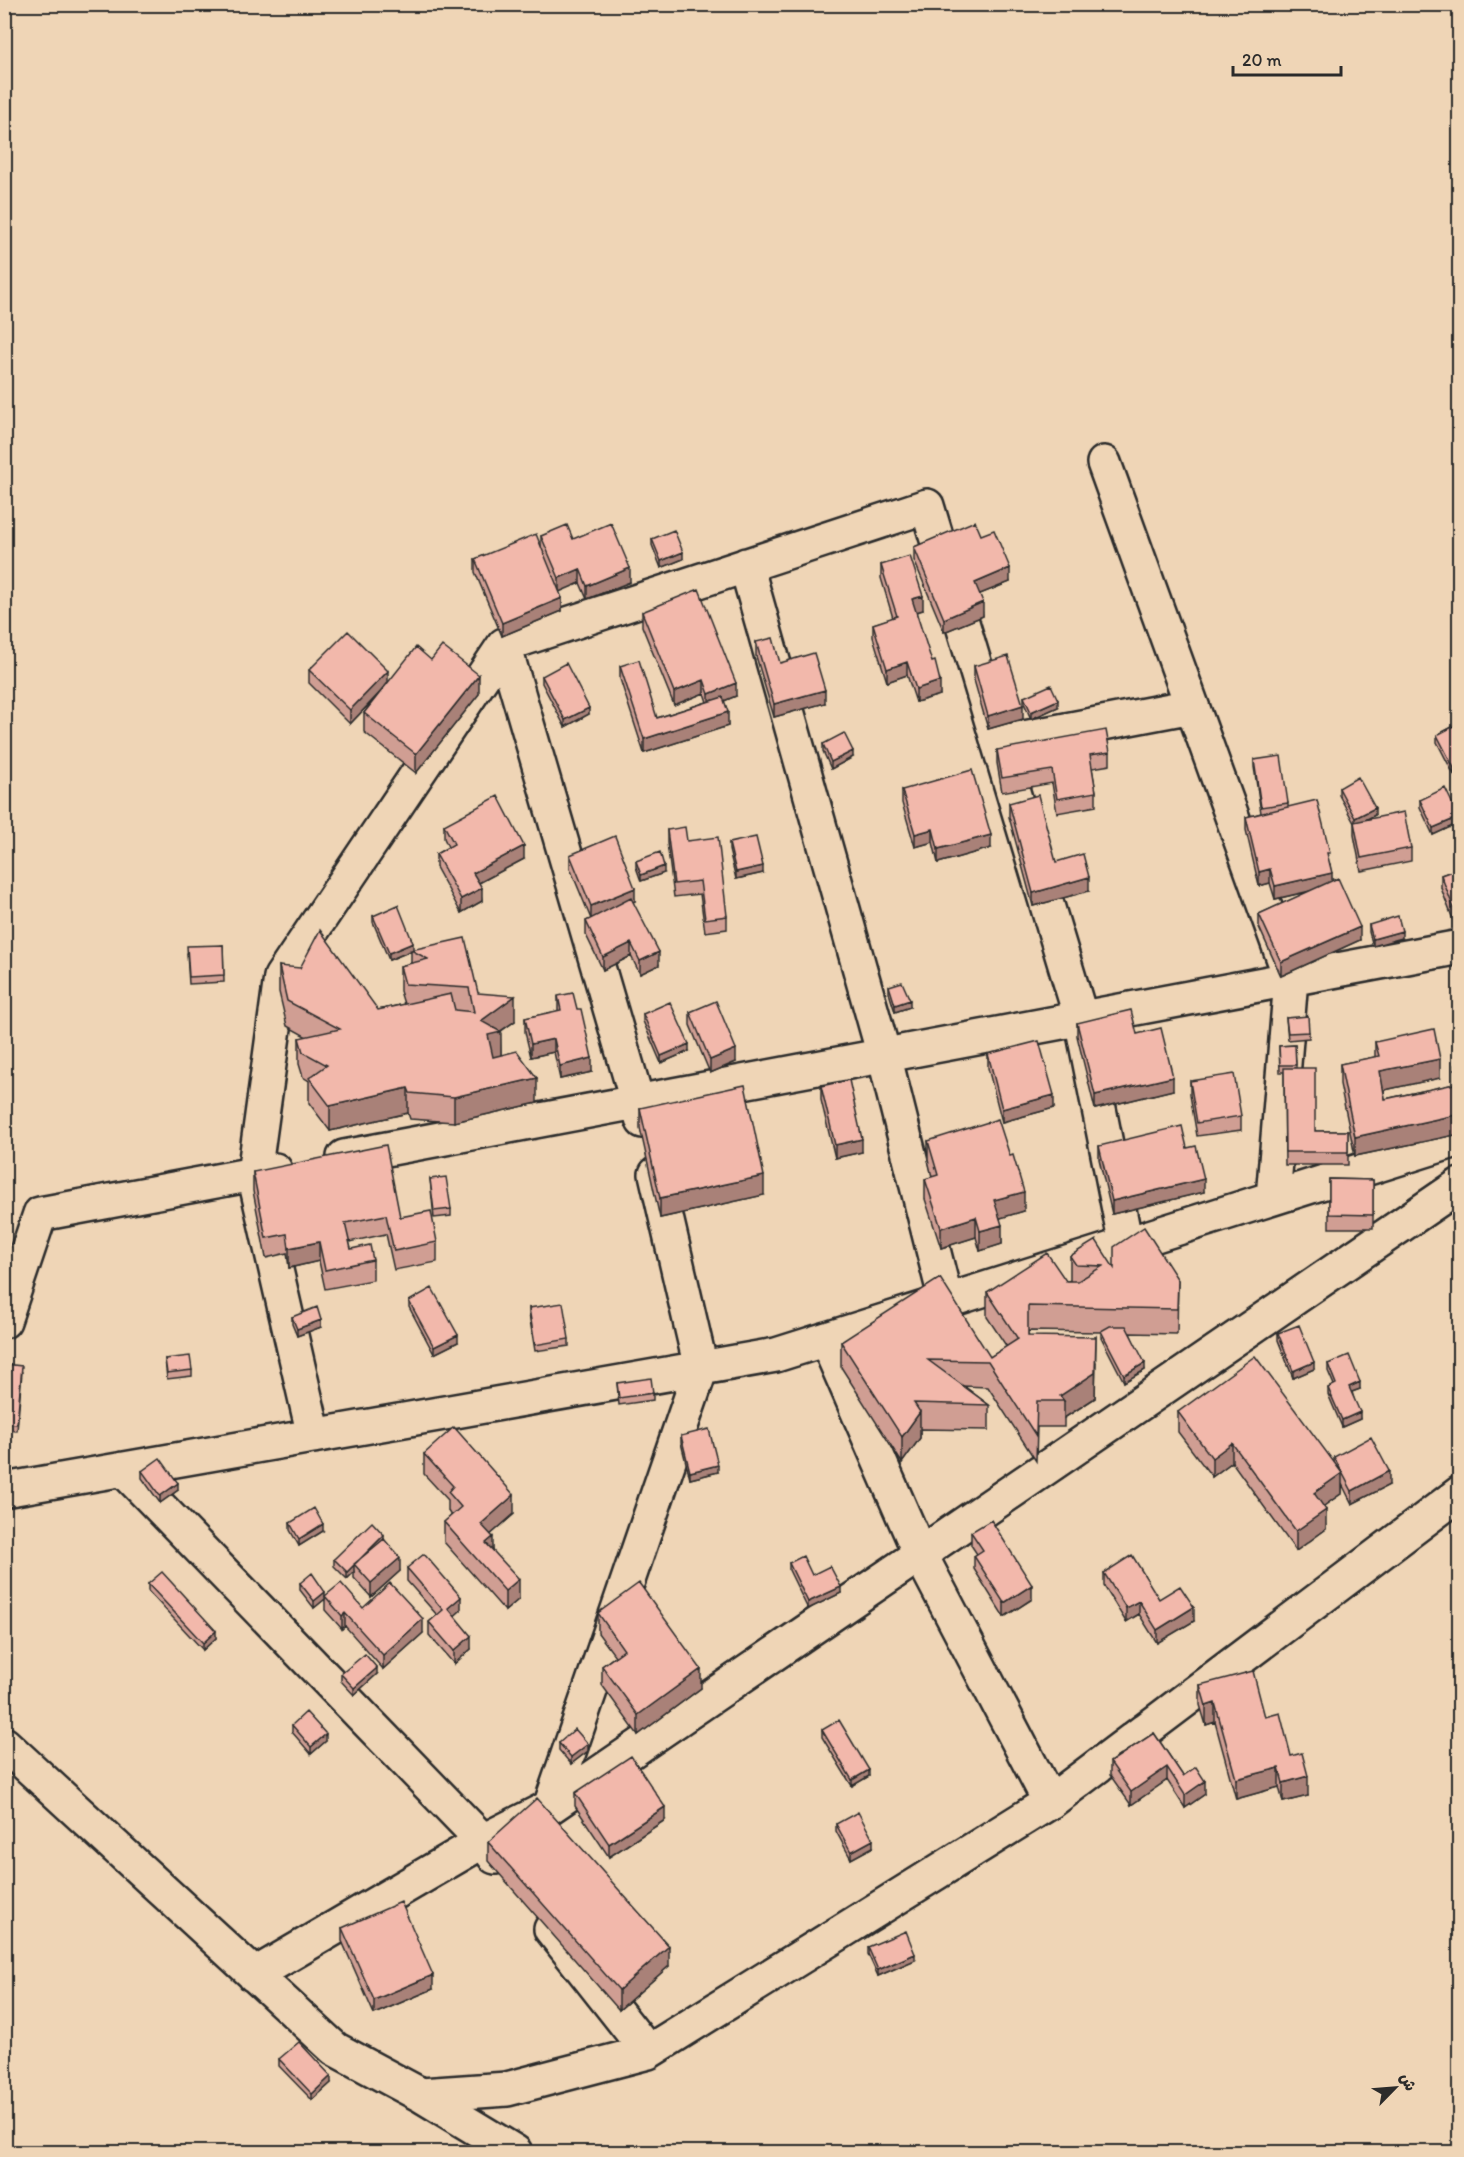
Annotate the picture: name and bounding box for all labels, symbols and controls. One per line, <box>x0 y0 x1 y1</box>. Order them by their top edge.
scale bar <box>1233 39 1341 77</box>
text: 20 m <box>1242 49 1282 71</box>
north arrow <box>1365 2058 1425 2118</box>
text: ش <box>1396 2070 1420 2094</box>

